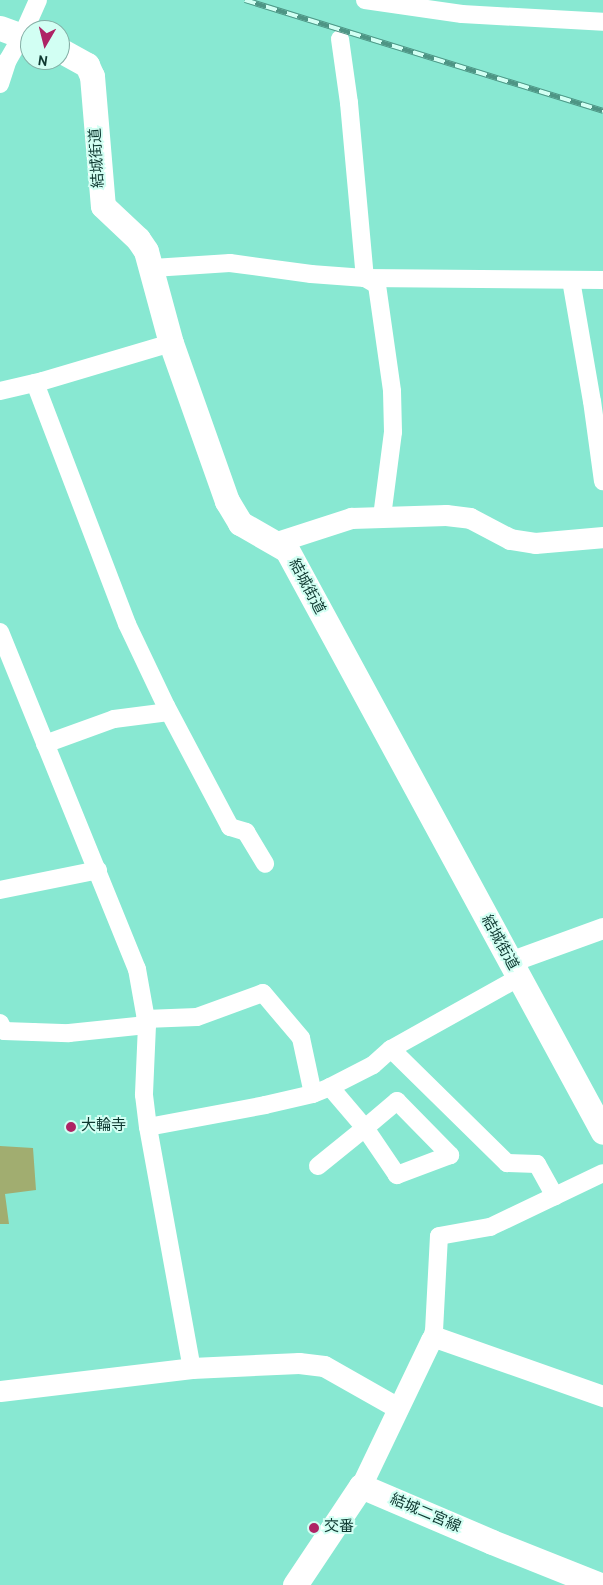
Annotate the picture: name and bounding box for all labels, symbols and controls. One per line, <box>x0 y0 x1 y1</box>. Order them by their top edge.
north arrow <box>20 20 70 70</box>
text: N <box>37 50 49 68</box>
street label: 結城街道 <box>87 128 109 188</box>
street label: 結城街道 <box>284 556 328 618</box>
street label: 結城街道 <box>477 912 521 974</box>
place label: 大輪寺 <box>81 1118 126 1136</box>
marker: 大輪寺 <box>65 1121 77 1133</box>
street label: 結城二宮線 <box>387 1491 463 1537</box>
place label: 交番 <box>324 1519 354 1537</box>
marker: 交番 <box>308 1522 320 1534</box>

